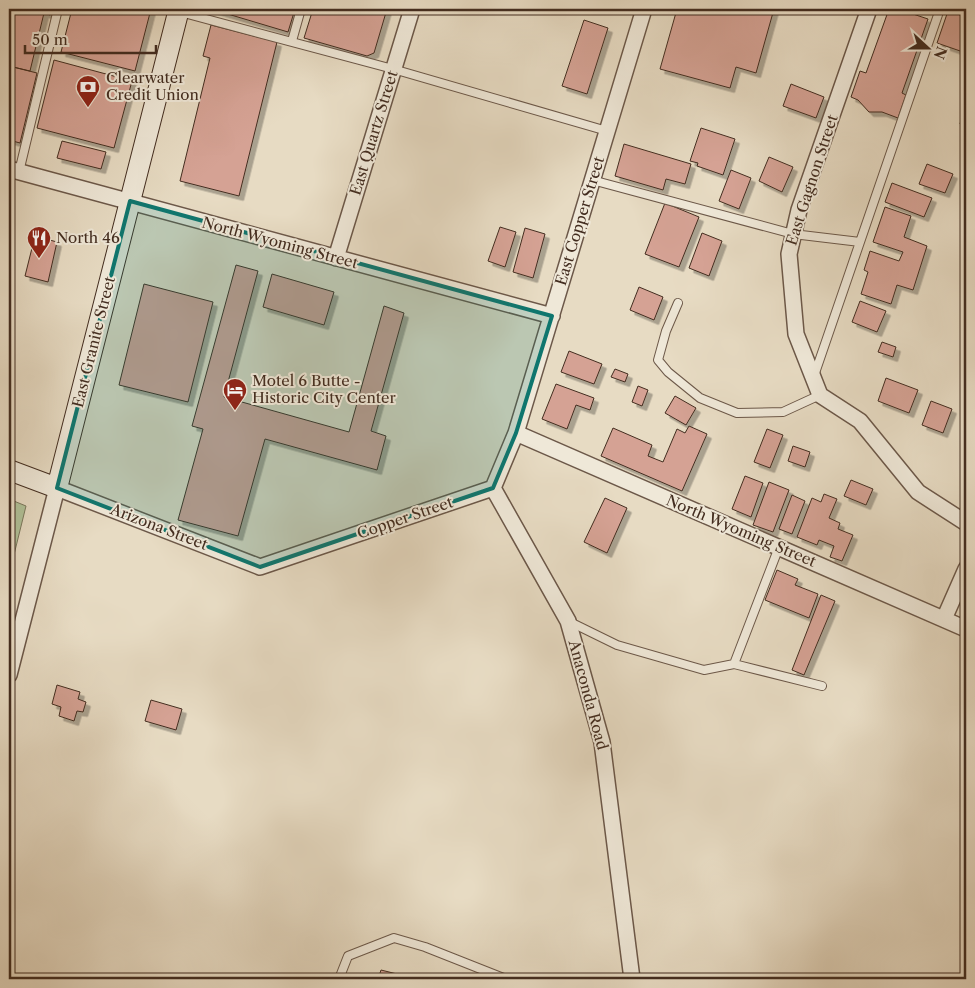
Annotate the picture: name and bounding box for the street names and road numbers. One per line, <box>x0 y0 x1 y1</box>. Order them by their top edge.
street label: East Quartz Street <box>346 68 402 198</box>
street label: East Gagnon Street <box>781 111 842 248</box>
street label: East Copper Street <box>551 153 608 288</box>
street label: North Wyoming Street <box>200 213 361 273</box>
street label: East Granite Street <box>68 274 119 409</box>
street label: North Wyoming Street <box>663 490 820 571</box>
street label: Copper Street <box>354 492 456 543</box>
street label: Arizona Street <box>107 499 211 554</box>
street label: Anaconda Road <box>564 637 612 752</box>

